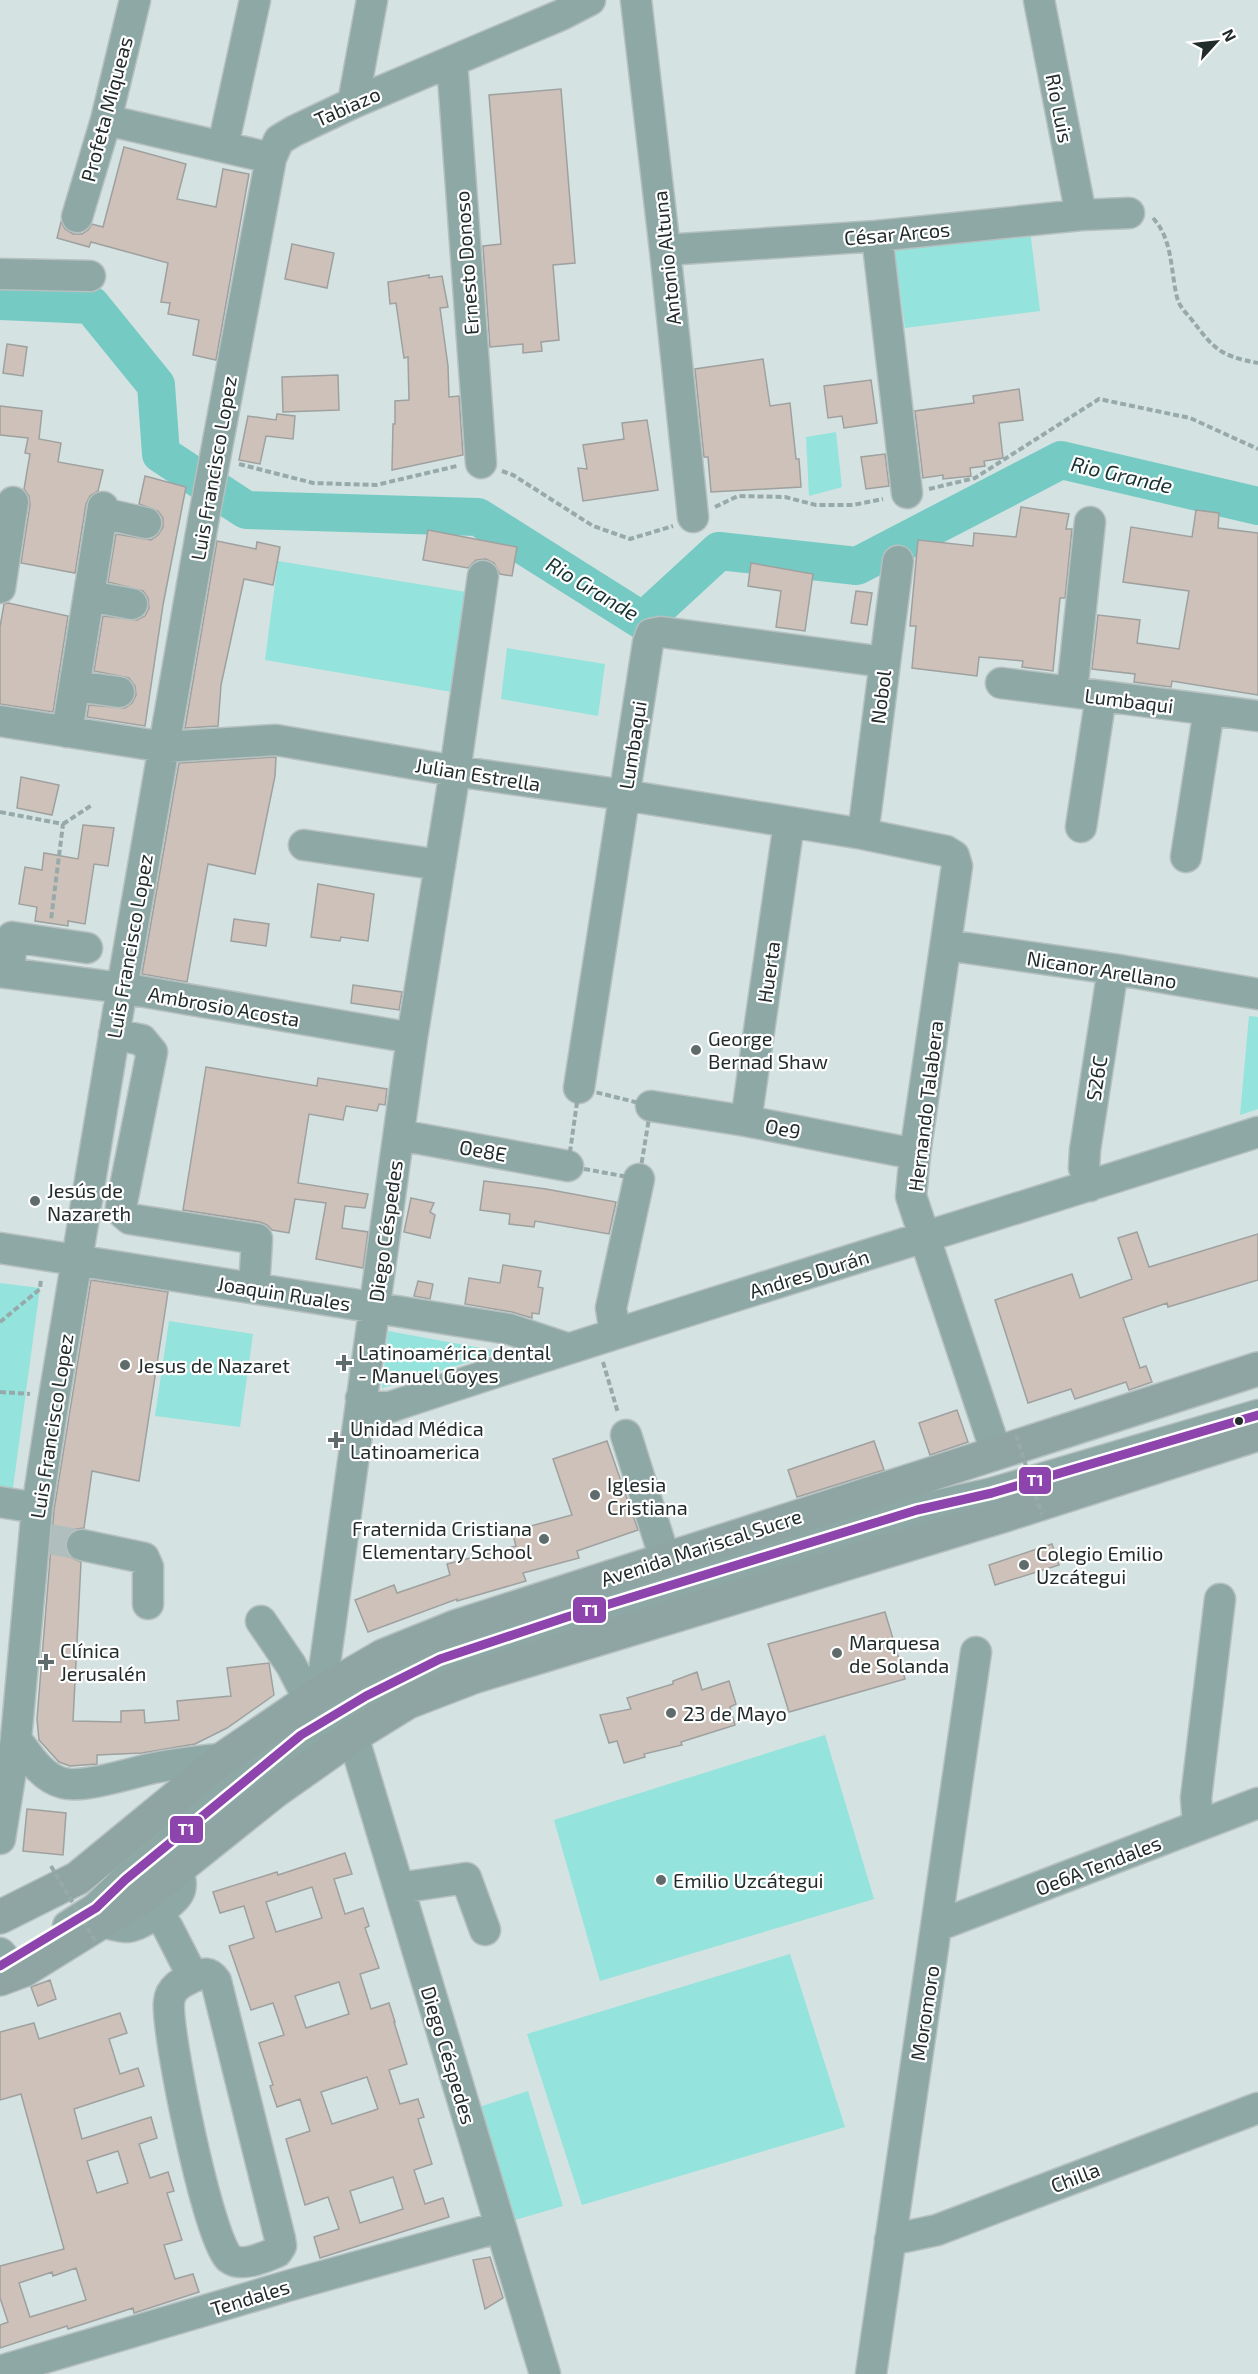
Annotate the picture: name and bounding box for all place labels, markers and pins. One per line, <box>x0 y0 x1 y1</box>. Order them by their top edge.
place label: George Bernad Shaw <box>708 1026 828 1073</box>
marker: George Bernad Shaw <box>689 1043 703 1057</box>
place label: Jesús de Nazareth <box>47 1178 131 1225</box>
marker: Jesús de Nazareth <box>28 1194 42 1208</box>
place label: Latinoamérica dental - Manuel Goyes <box>358 1340 551 1387</box>
place label: Jesus de Nazaret <box>137 1353 290 1377</box>
marker: Latinoamérica dental - Manuel Goyes <box>335 1354 353 1372</box>
marker: Jesus de Nazaret <box>118 1358 132 1372</box>
unlabelled marker <box>1233 1415 1245 1427</box>
place label: Unidad Médica Latinoamerica <box>350 1416 484 1463</box>
marker: Unidad Médica Latinoamerica <box>327 1431 345 1449</box>
place label: Iglesia Cristiana <box>607 1472 688 1519</box>
marker: Iglesia Cristiana <box>588 1488 602 1502</box>
place label: Fraternida Cristiana Elementary School <box>352 1516 532 1563</box>
marker: Fraternida Cristiana Elementary School <box>537 1532 551 1546</box>
place label: Colegio Emilio Uzcátegui <box>1036 1541 1163 1588</box>
marker: Colegio Emilio Uzcátegui <box>1017 1558 1031 1572</box>
place label: Marquesa de Solanda <box>849 1630 949 1677</box>
place label: Clínica Jerusalén <box>60 1638 146 1685</box>
marker: Marquesa de Solanda <box>830 1646 844 1660</box>
marker: Clínica Jerusalén <box>37 1653 55 1671</box>
place label: 23 de Mayo <box>683 1701 787 1725</box>
marker: 23 de Mayo <box>664 1706 678 1720</box>
place label: Emilio Uzcátegui <box>673 1868 824 1892</box>
marker: Emilio Uzcátegui <box>654 1873 668 1887</box>

